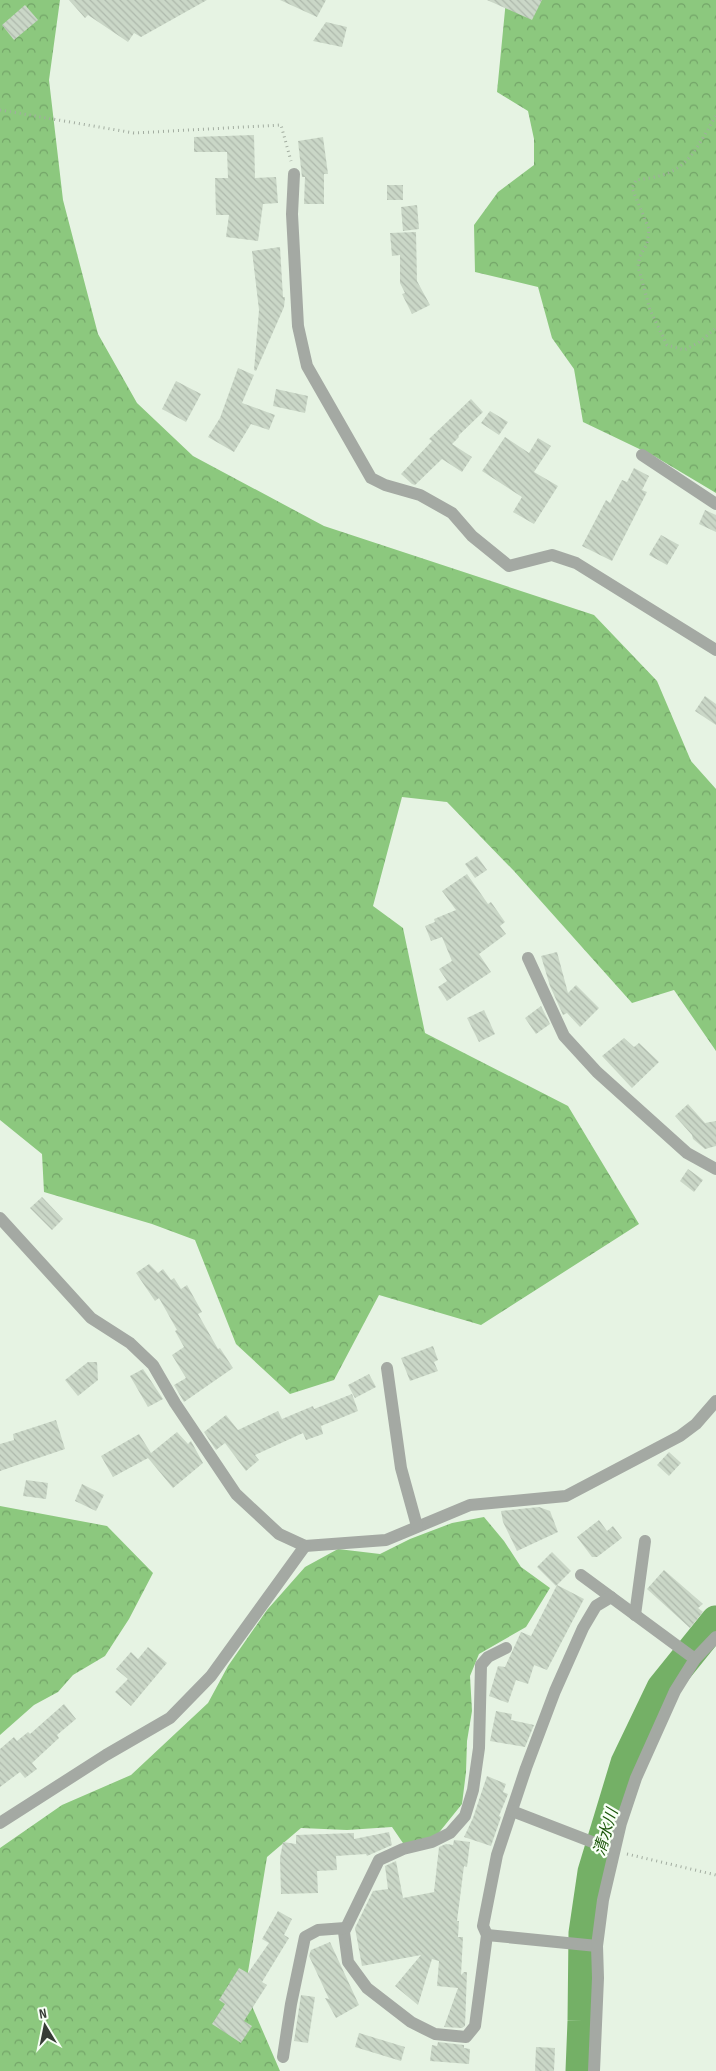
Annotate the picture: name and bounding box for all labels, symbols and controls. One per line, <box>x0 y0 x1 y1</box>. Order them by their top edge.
water label: 清水川 <box>590 1805 623 1858</box>
north arrow <box>20 2001 70 2051</box>
text: N <box>38 2005 48 2023</box>

